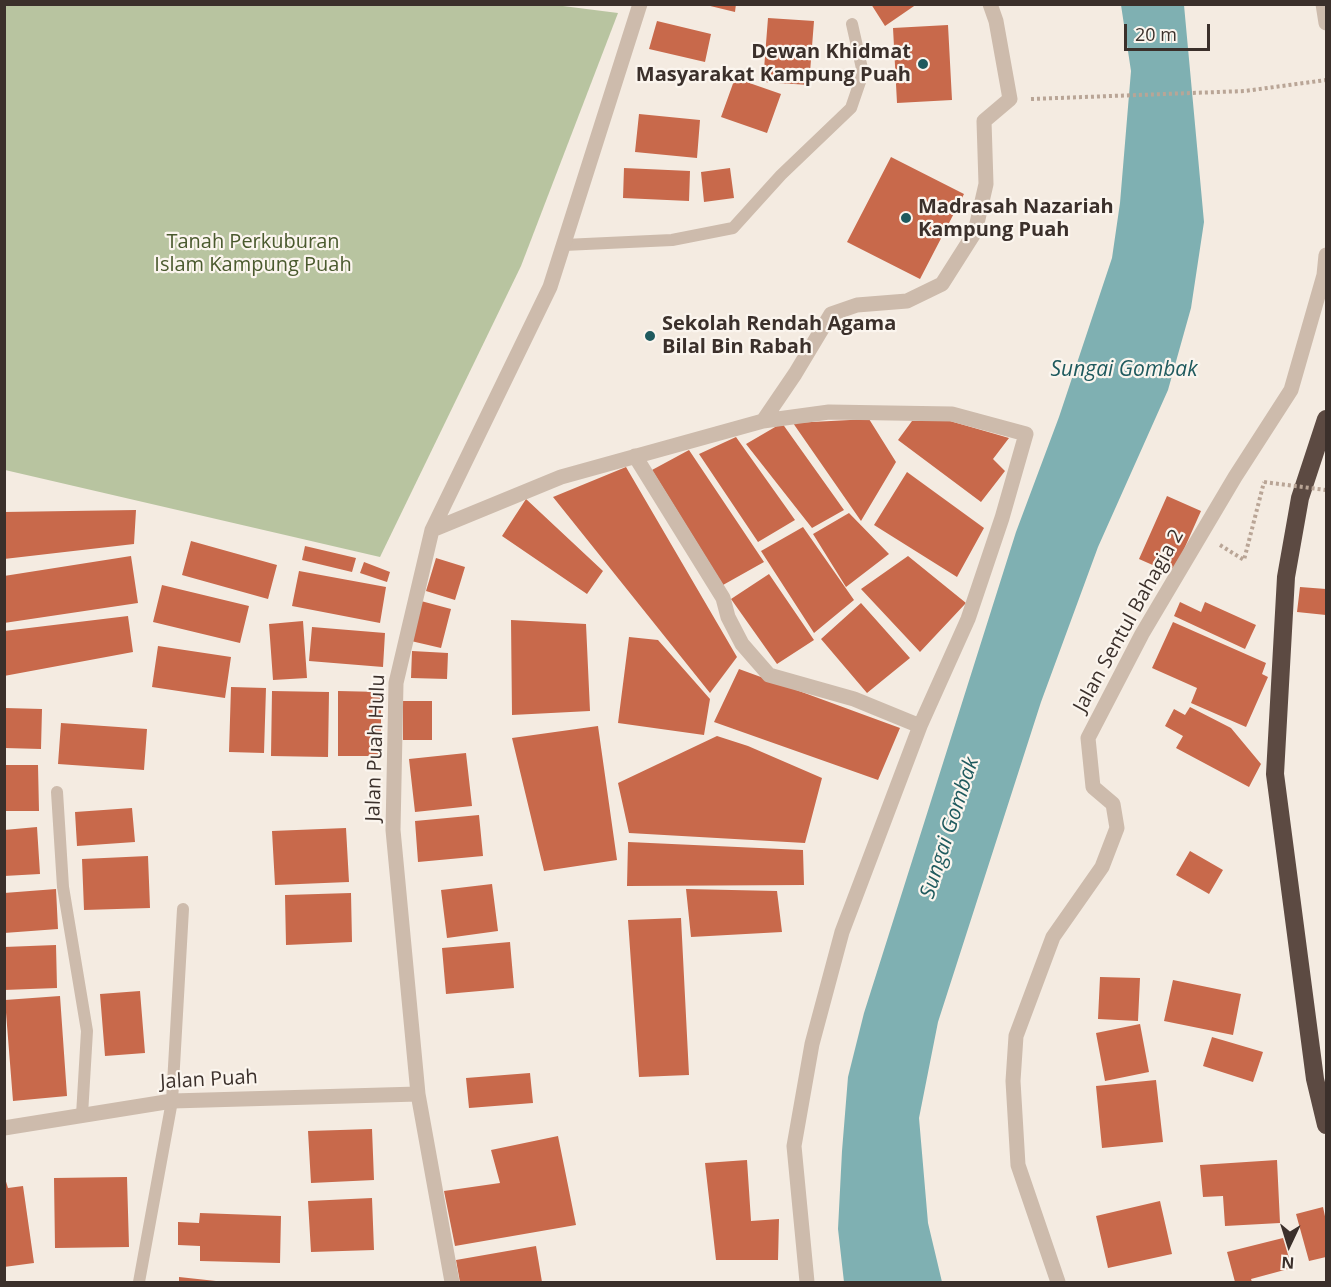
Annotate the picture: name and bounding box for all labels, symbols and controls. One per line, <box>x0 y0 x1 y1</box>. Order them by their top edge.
scale bar <box>1127 12 1212 50</box>
text: 20 m <box>1135 22 1177 46</box>
place label: Dewan Khidmat Masyarakat Kampung Puah <box>636 40 911 87</box>
marker: Dewan Khidmat Masyarakat Kampung Puah <box>916 57 930 71</box>
place label: Madrasah Nazariah Kampung Puah <box>918 195 1114 242</box>
marker: Madrasah Nazariah Kampung Puah <box>899 211 913 225</box>
park label: Tanah Perkuburan Islam Kampung Puah <box>154 230 352 277</box>
place label: Sekolah Rendah Agama Bilal Bin Rabah <box>662 312 896 359</box>
marker: Sekolah Rendah Agama Bilal Bin Rabah <box>643 329 657 343</box>
water label: Sungai Gombak <box>1051 357 1197 383</box>
street label: Jalan Sentul Bahagia 2 <box>1069 525 1189 717</box>
street label: Jalan Puah Hulu <box>361 674 391 822</box>
water label: Sungai Gombak <box>915 754 985 902</box>
street label: Jalan Puah <box>160 1065 258 1095</box>
north arrow <box>1259 1215 1319 1275</box>
text: N <box>1280 1252 1295 1274</box>

